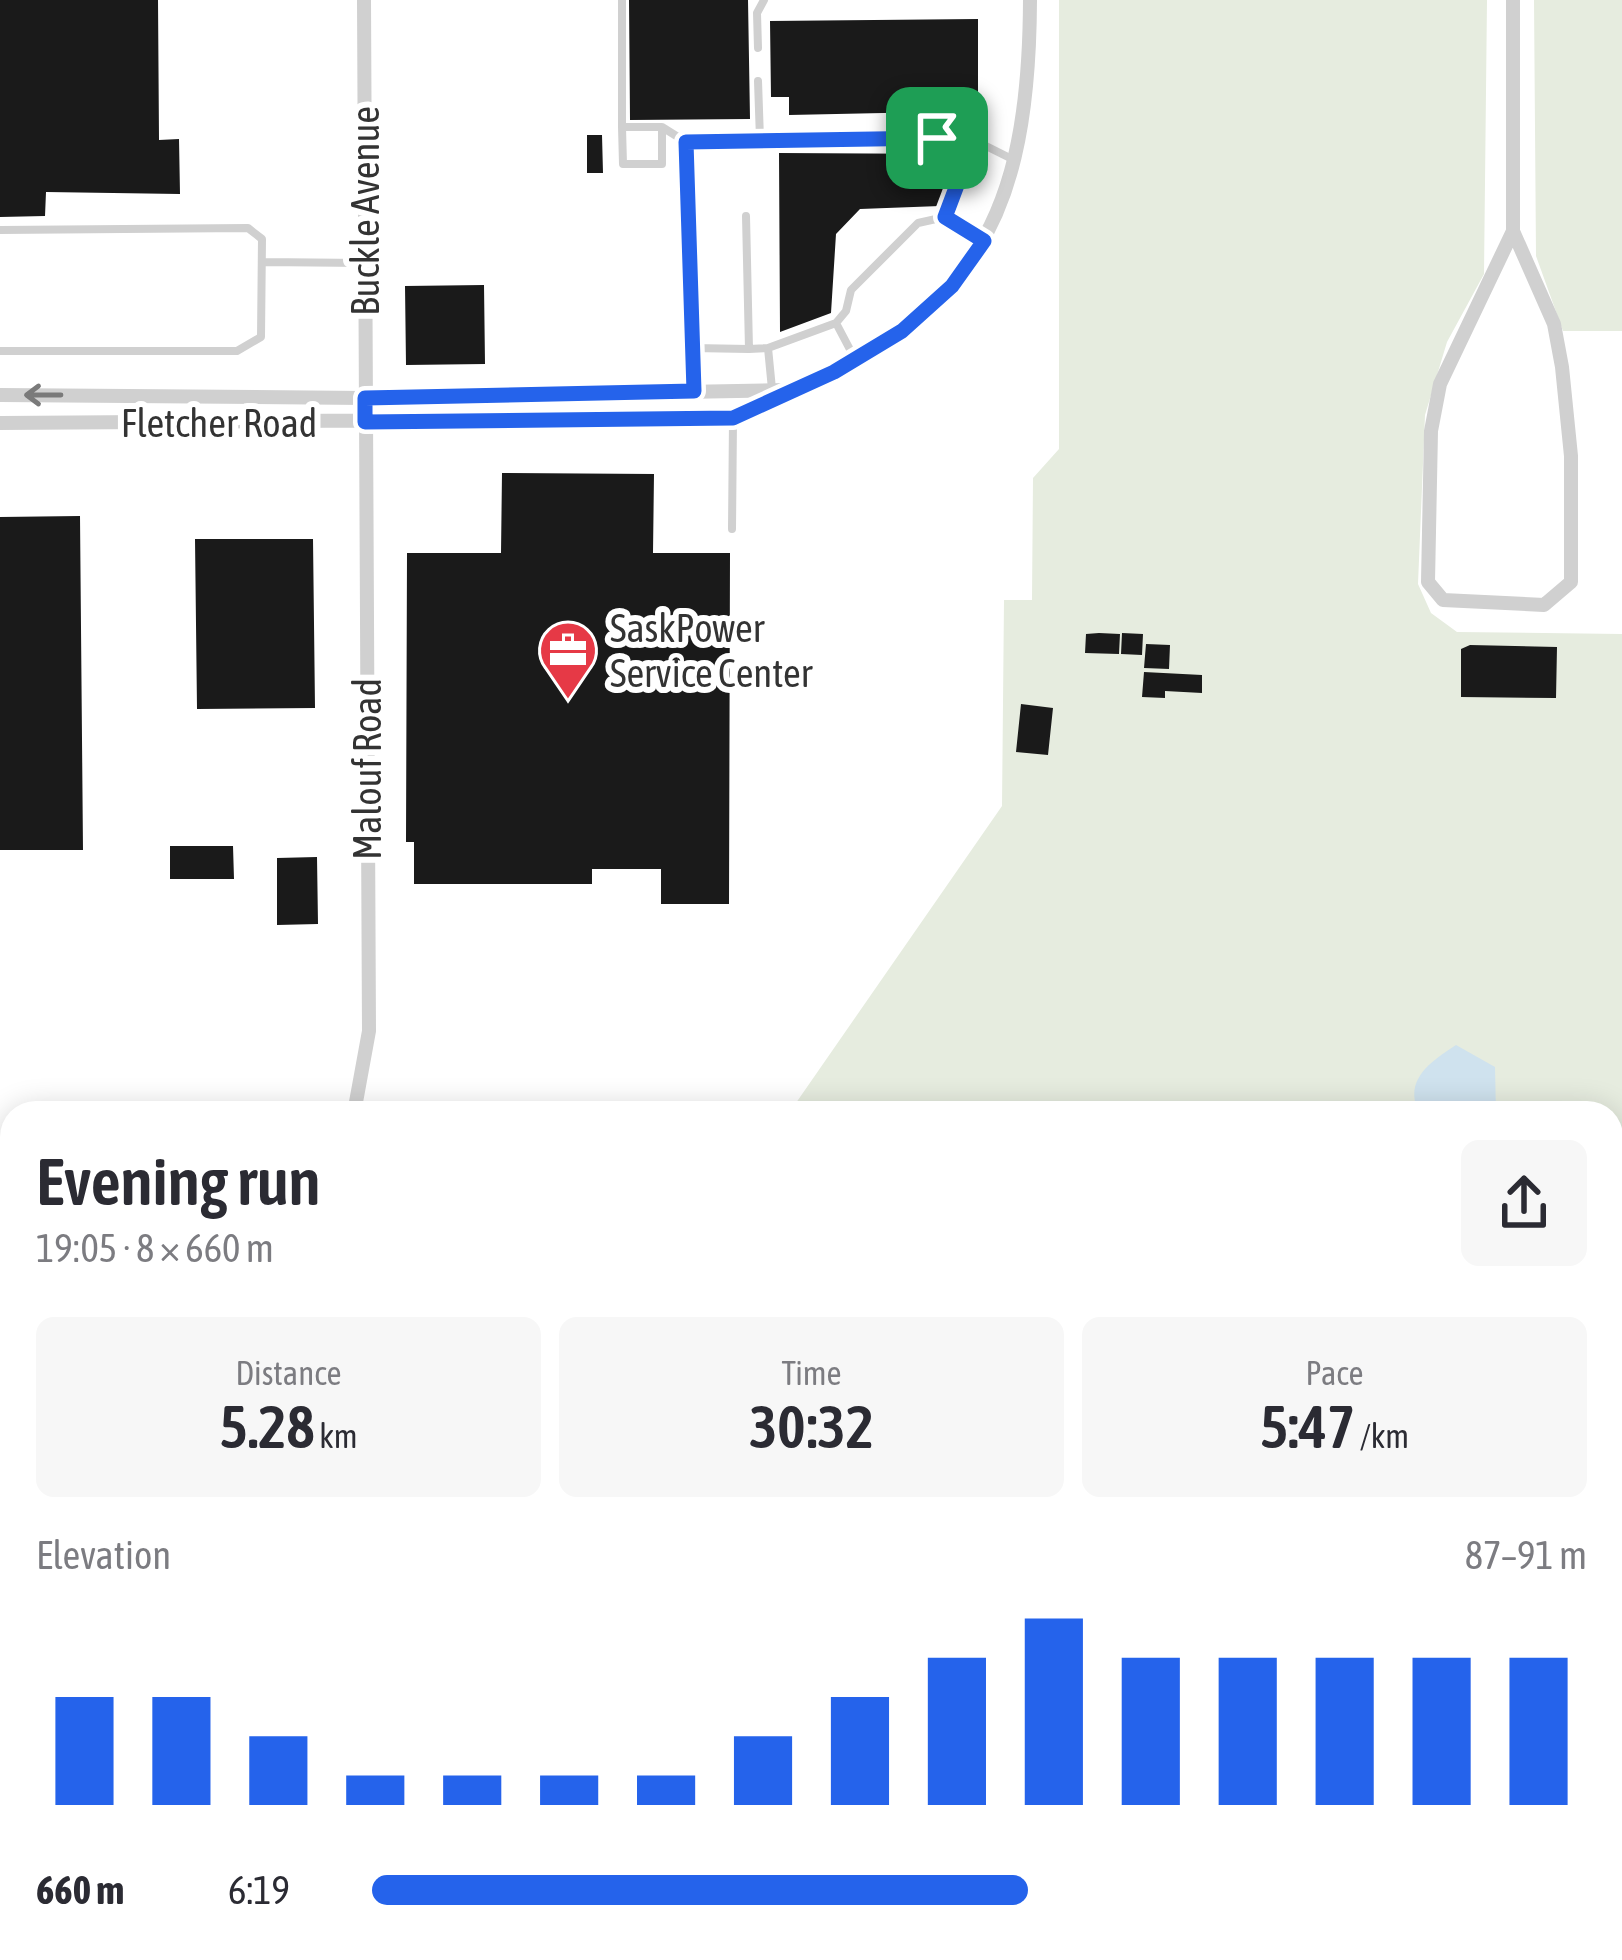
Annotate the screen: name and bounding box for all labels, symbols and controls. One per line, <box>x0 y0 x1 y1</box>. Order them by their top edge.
pin <box>886 87 988 189</box>
icon: arrive <box>904 105 970 171</box>
street label: Buckle Avenue <box>343 106 387 316</box>
one-way arrow <box>24 384 63 407</box>
street label: Fletcher Road <box>121 401 317 445</box>
place label: SaskPower Service Center <box>610 606 813 695</box>
office icon: SaskPower Service Center <box>537 619 599 701</box>
street label: Malouf Road <box>345 678 389 860</box>
button: share <box>1461 1140 1587 1266</box>
text: Evening run <box>36 1143 321 1219</box>
text: 19:05 · 8 × 660 m <box>36 1226 274 1270</box>
text: Distance <box>236 1354 341 1392</box>
text: Time <box>781 1354 842 1392</box>
text: Pace <box>1305 1354 1364 1392</box>
text: 5.28 <box>219 1392 315 1461</box>
text: 30:32 <box>749 1392 874 1461</box>
text: 5:47 <box>1260 1392 1355 1461</box>
text: km <box>315 1417 358 1455</box>
text: /km <box>1355 1417 1409 1455</box>
text: Elevation <box>36 1533 171 1577</box>
text: 87–91 m <box>1465 1533 1587 1577</box>
text: 660 m <box>36 1868 124 1912</box>
text: 6:19 <box>228 1868 290 1912</box>

